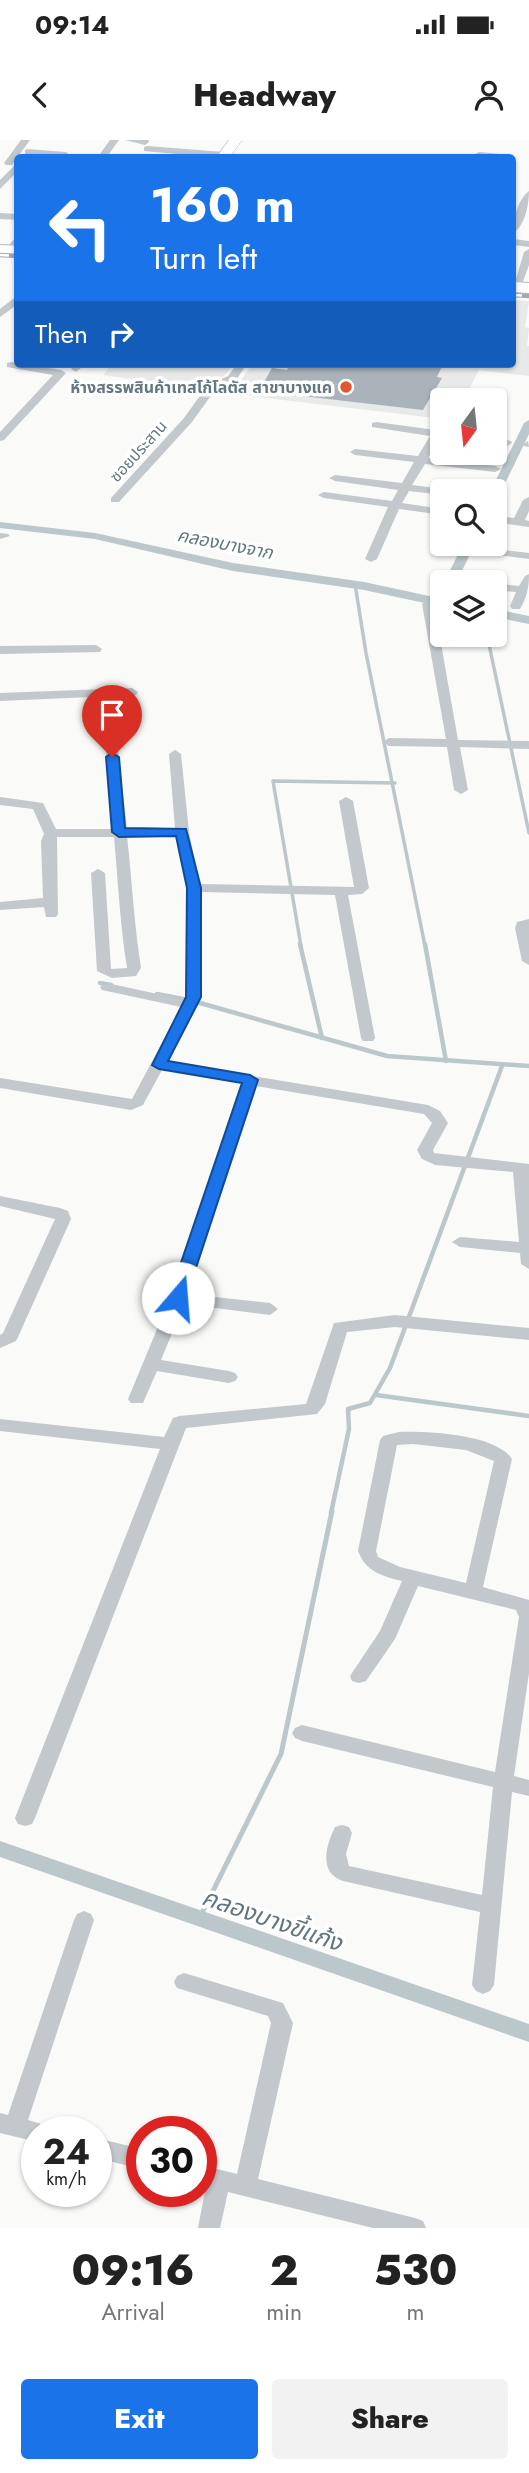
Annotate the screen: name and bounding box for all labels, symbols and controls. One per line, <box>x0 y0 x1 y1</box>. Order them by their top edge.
text: 09:14 <box>35 6 109 44</box>
text: Headway <box>193 72 336 118</box>
icon: back <box>21 76 59 114</box>
icon: person <box>470 76 508 114</box>
text: 160 m <box>150 170 295 240</box>
icon: left <box>35 182 126 273</box>
text: Turn left <box>150 235 257 281</box>
text: Then <box>35 315 88 353</box>
icon: right <box>102 315 140 353</box>
place label: ห้างสรรพสินค้าเทสโก้โลตัส สาขาบางแค <box>70 376 332 399</box>
marker: ห้างสรรพสินค้าเทสโก้โลตัส สาขาบางแค <box>338 379 354 395</box>
north arrow <box>430 388 508 466</box>
map controls <box>430 388 507 647</box>
street label: ซอยประสาน <box>104 415 172 487</box>
button: search <box>430 479 507 556</box>
water label: คลองบางจาก <box>175 522 276 566</box>
button: layers <box>430 570 507 647</box>
pin <box>82 685 142 757</box>
icon: arrive <box>93 696 131 734</box>
position arrow <box>141 1261 215 1335</box>
water label: คลองบางขี้แก้ง <box>197 1879 348 1960</box>
speed limit sign: 30 <box>126 2116 217 2207</box>
text: 24 <box>43 2127 90 2177</box>
text: km/h <box>46 2166 87 2192</box>
text: 09:16 <box>72 2240 195 2301</box>
text: 2 <box>270 2240 299 2301</box>
text: 530 <box>374 2240 457 2301</box>
text: Arrival <box>101 2295 165 2329</box>
text: min <box>266 2295 302 2329</box>
text: m <box>407 2295 425 2329</box>
button: Exit <box>21 2379 258 2459</box>
button: Share <box>272 2379 508 2459</box>

